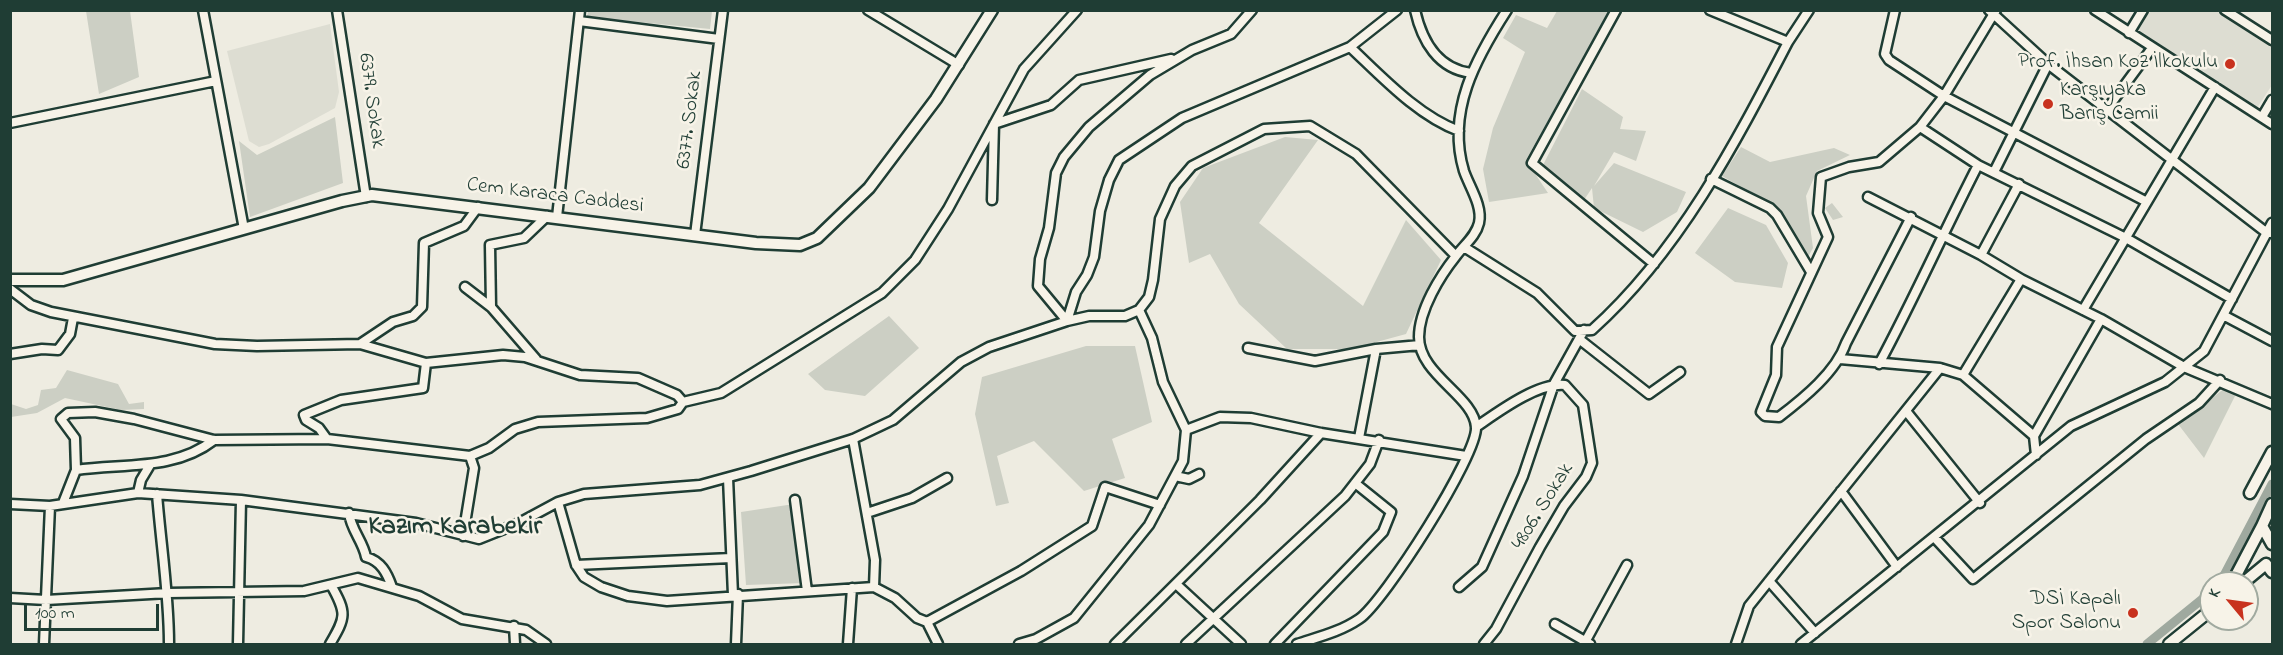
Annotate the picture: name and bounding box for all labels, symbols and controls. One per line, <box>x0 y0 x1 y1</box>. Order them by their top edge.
place label: Prof. İhsan Koz İlkokulu <box>2018 51 2218 77</box>
street label: 6379. Sokak <box>351 52 389 150</box>
marker: Prof. İhsan Koz İlkokulu <box>2223 57 2237 71</box>
street label: 6377. Sokak <box>673 70 709 170</box>
place label: Karşıyaka Barış Camii <box>2060 79 2158 129</box>
marker: Karşıyaka Barış Camii <box>2041 97 2055 111</box>
street label: Cem Karaca Caddesi <box>465 174 645 220</box>
street label: 4806. Sokak <box>1507 459 1581 555</box>
district label: Kazım Karabekir <box>368 513 542 545</box>
north arrow <box>2199 571 2259 631</box>
text: K <box>2203 584 2227 602</box>
place label: DSİ Kapalı Spor Salonu <box>2012 588 2121 638</box>
scale bar <box>27 592 162 630</box>
text: 100 m <box>35 601 75 627</box>
marker: DSİ Kapalı Spor Salonu <box>2126 606 2140 620</box>

